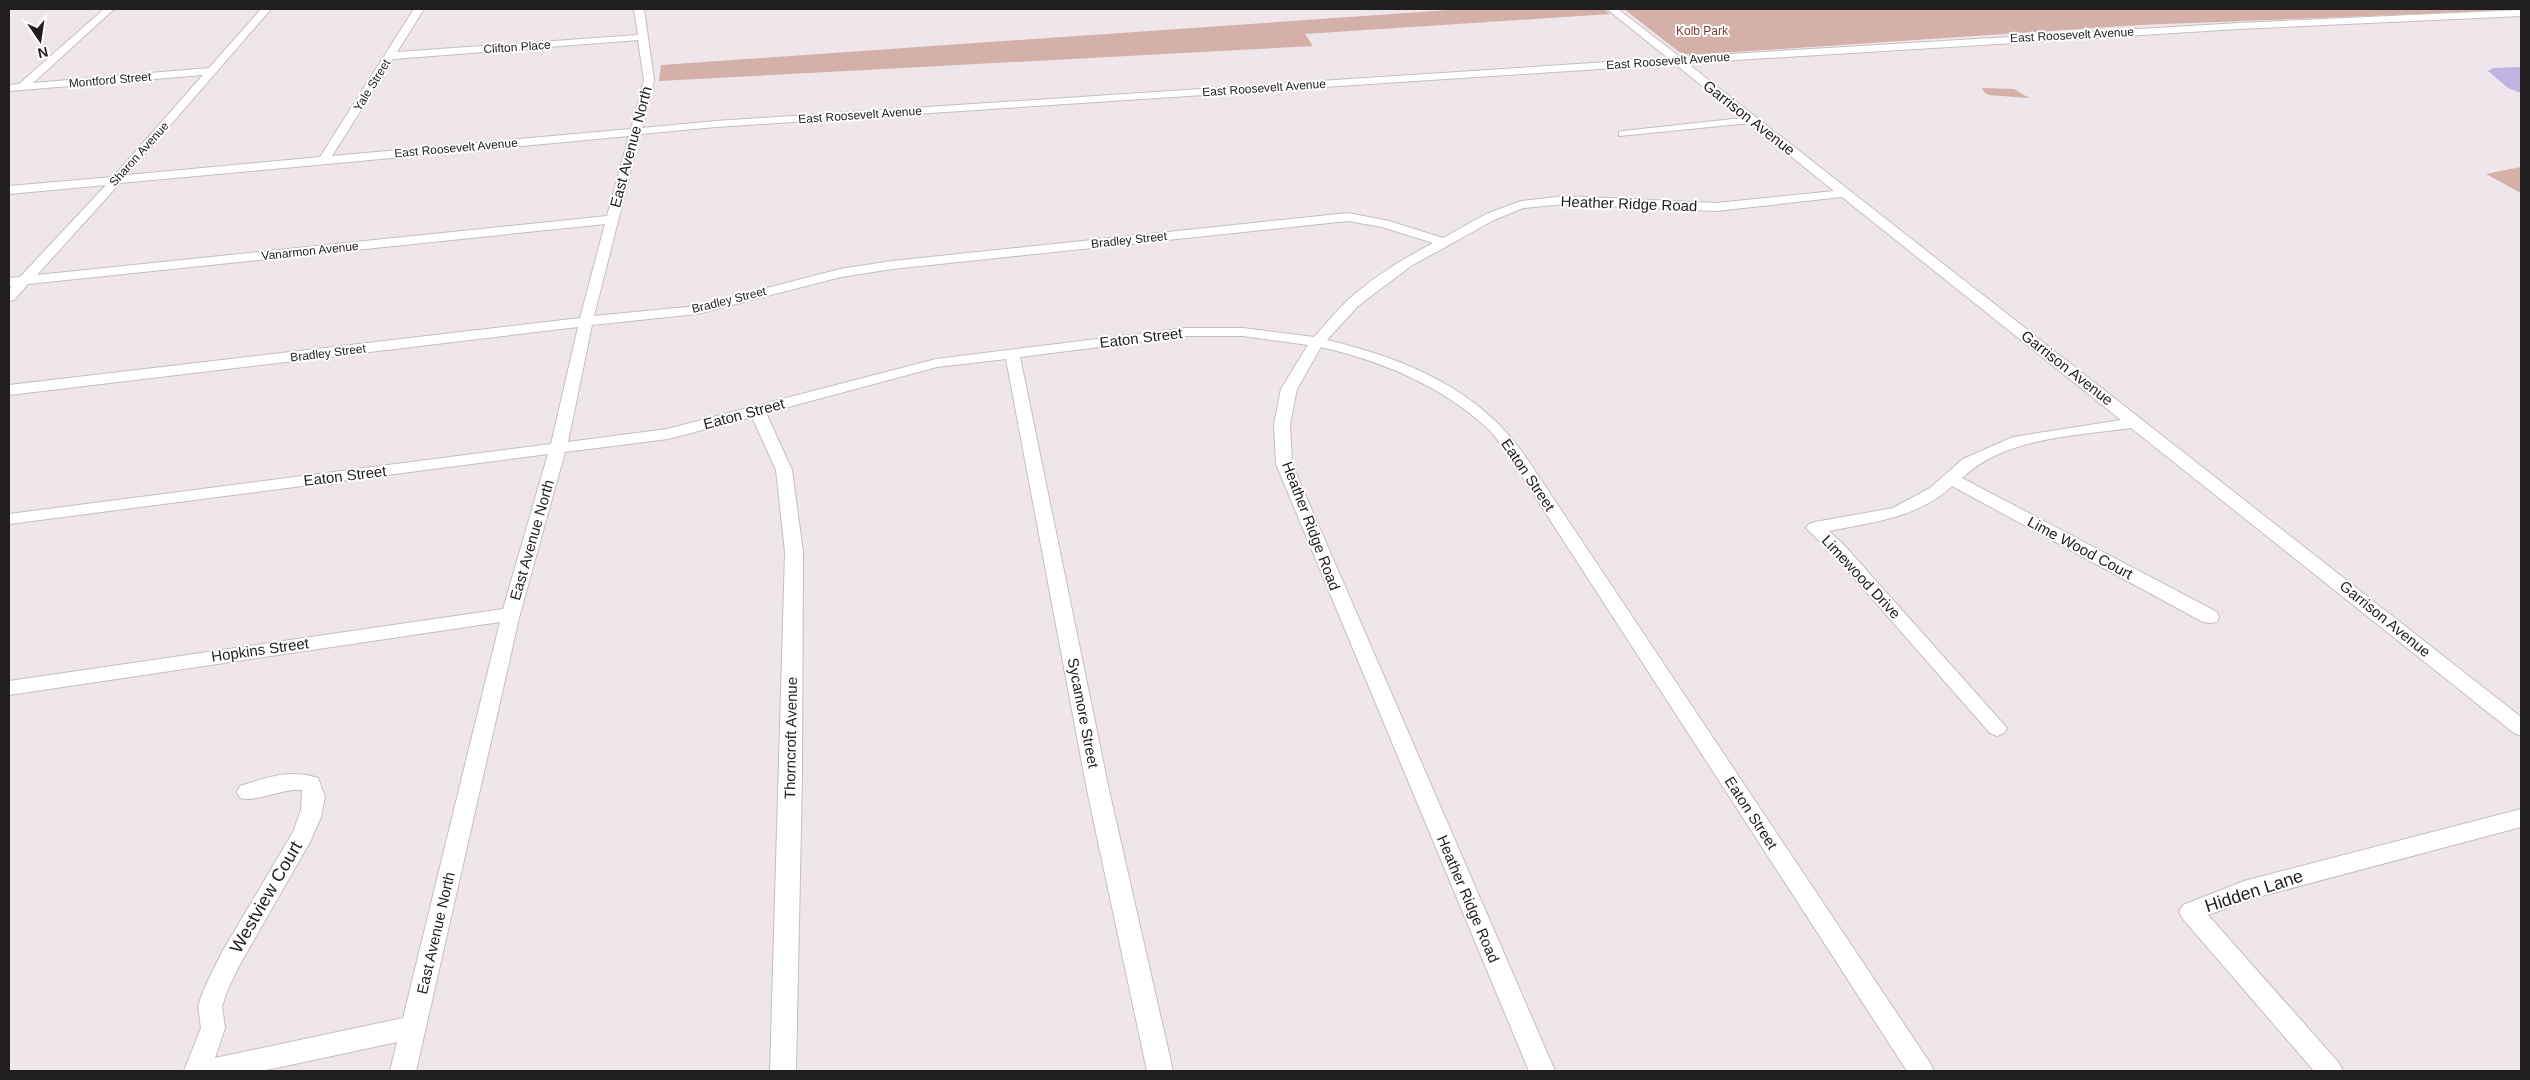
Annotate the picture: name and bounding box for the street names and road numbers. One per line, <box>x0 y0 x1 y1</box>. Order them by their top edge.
street label: East Roosevelt Avenue <box>2010 25 2135 45</box>
street label: Clifton Place <box>483 38 551 56</box>
street label: East Roosevelt Avenue <box>1606 50 1731 72</box>
street label: Yale Street <box>351 56 394 114</box>
street label: Montford Street <box>68 69 152 91</box>
street label: East Roosevelt Avenue <box>1202 77 1327 99</box>
street label: Garrison Avenue <box>1700 77 1798 159</box>
street label: East Avenue North <box>606 84 655 209</box>
street label: East Roosevelt Avenue <box>798 104 923 126</box>
street label: Sharon Avenue <box>106 119 172 189</box>
street label: East Roosevelt Avenue <box>394 136 519 160</box>
street label: Heather Ridge Road <box>1560 193 1698 214</box>
street label: Bradley Street <box>1090 229 1168 251</box>
street label: Vanarmon Avenue <box>261 239 360 263</box>
street label: Bradley Street <box>690 284 768 316</box>
street label: Eaton Street <box>1099 324 1184 351</box>
street label: Garrison Avenue <box>2018 327 2116 409</box>
street label: Bradley Street <box>289 341 367 365</box>
street label: Eaton Street <box>701 394 787 433</box>
street label: Eaton Street <box>1498 435 1559 515</box>
street label: Heather Ridge Road <box>1279 459 1344 593</box>
street label: Eaton Street <box>303 462 388 489</box>
street label: East Avenue North <box>506 478 557 602</box>
street label: Lime Wood Court <box>2025 513 2136 583</box>
street label: Limewood Drive <box>1818 532 1904 622</box>
street label: Garrison Avenue <box>2337 577 2434 660</box>
street label: Hopkins Street <box>210 634 311 665</box>
street label: Sycamore Street <box>1064 656 1103 770</box>
street label: Thorncroft Avenue <box>781 677 800 799</box>
street label: Eaton Street <box>1722 773 1782 853</box>
street label: Heather Ridge Road <box>1434 833 1503 965</box>
street label: Westview Court <box>226 838 306 956</box>
street label: Hidden Lane <box>2202 866 2306 916</box>
street label: East Avenue North <box>413 870 458 996</box>

